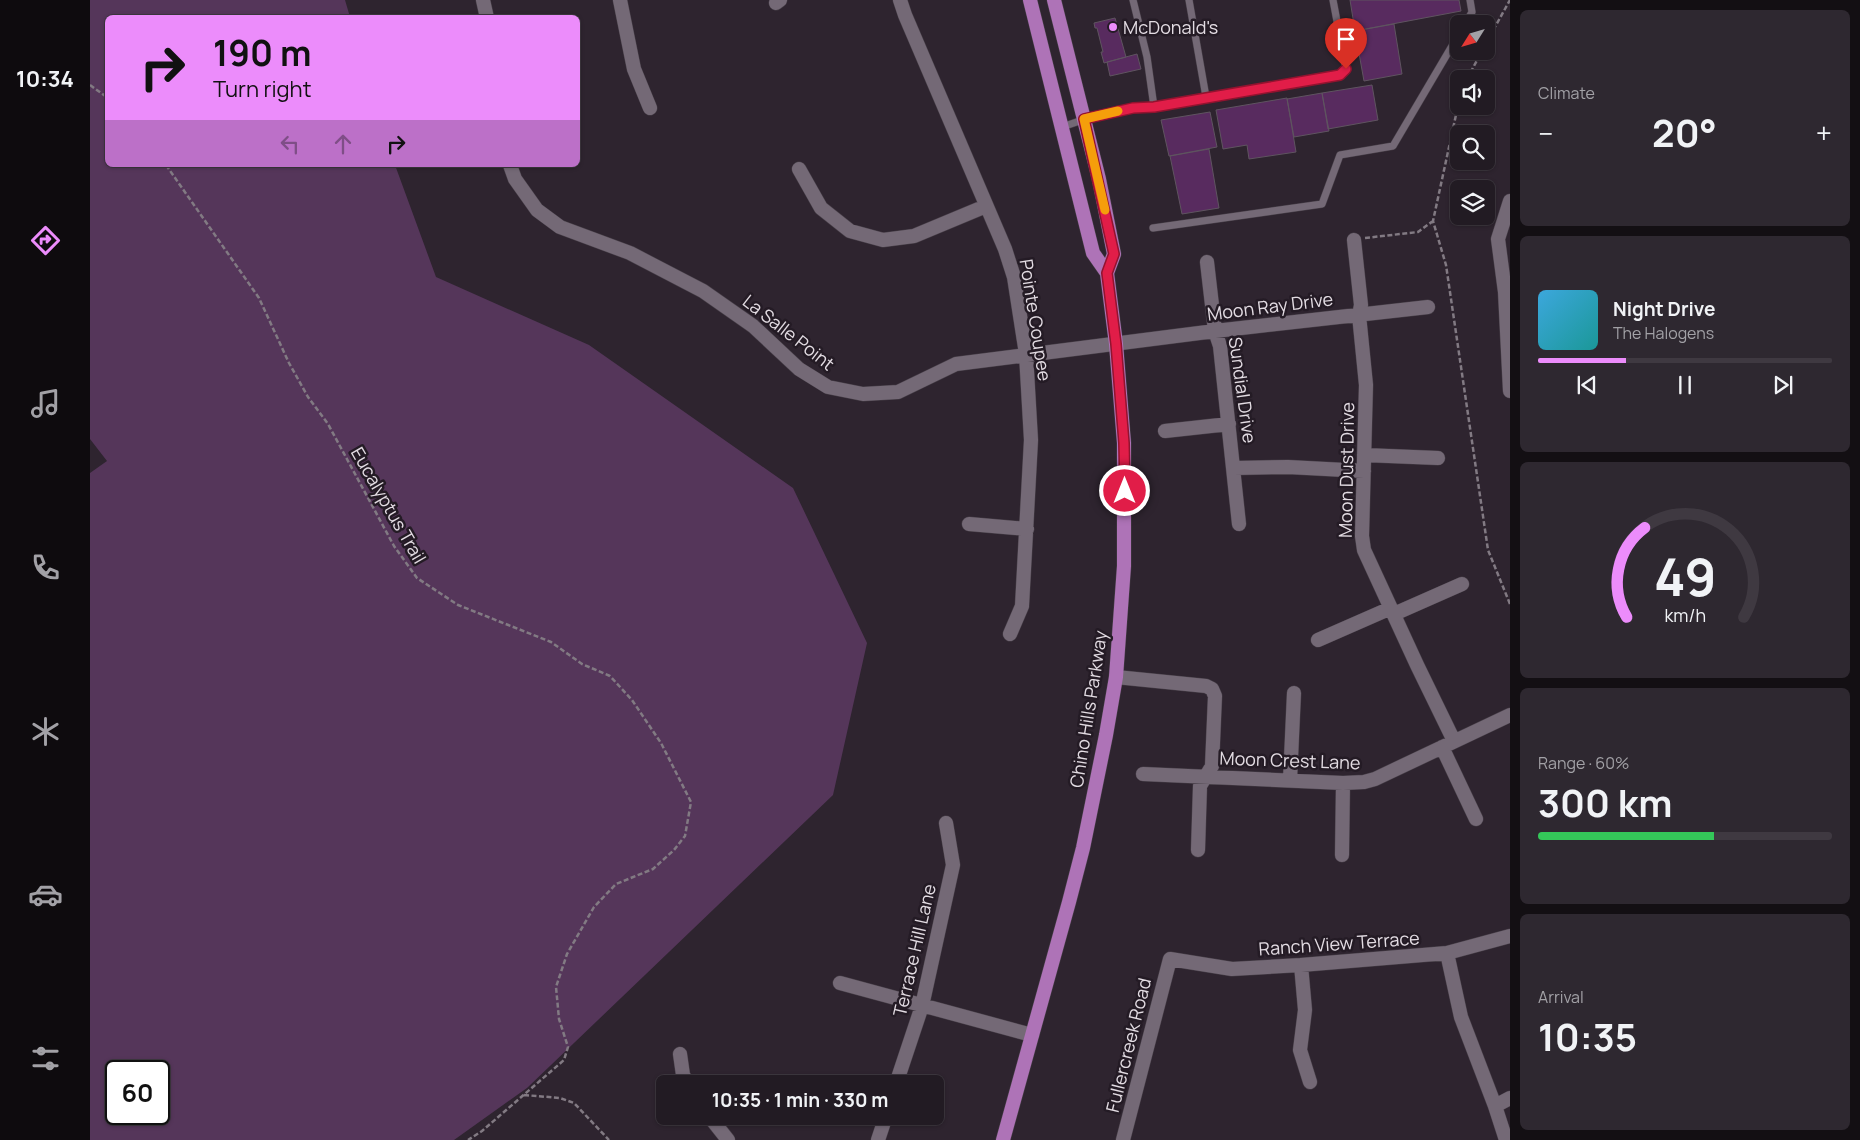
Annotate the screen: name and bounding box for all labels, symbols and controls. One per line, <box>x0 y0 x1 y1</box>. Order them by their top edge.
place label: McDonald's <box>1123 15 1218 39</box>
north arrow <box>1450 15 1495 60</box>
map controls <box>1450 15 1495 225</box>
pin <box>1325 18 1367 69</box>
marker: McDonald's <box>1107 21 1119 33</box>
icon: arrive <box>1332 25 1360 53</box>
text: 190 m <box>213 29 312 77</box>
icon: right <box>130 35 195 100</box>
text: 10:34 <box>16 64 74 94</box>
button: sound <box>1450 70 1495 115</box>
text: Turn right <box>213 74 311 104</box>
text: Climate <box>1538 82 1595 104</box>
text: 20° <box>1652 106 1717 158</box>
text: − <box>1538 114 1553 152</box>
text: + <box>1816 114 1832 152</box>
button: search <box>1450 125 1495 170</box>
icon: left <box>276 130 304 158</box>
icon: ahead <box>329 130 357 158</box>
icon: right <box>382 130 410 158</box>
button: layers <box>1450 180 1495 225</box>
icon: directions <box>28 223 63 258</box>
street label: Pointe Coupee <box>1015 257 1057 383</box>
street label: Moon Ray Drive <box>1206 286 1334 326</box>
street label: La Salle Point <box>738 289 840 375</box>
text: Night Drive <box>1613 296 1715 322</box>
text: The Halogens <box>1613 322 1714 344</box>
street label: Sundial Drive <box>1224 335 1262 445</box>
icon: previous <box>1573 371 1601 399</box>
icon: pause <box>1671 371 1699 399</box>
icon: next <box>1769 371 1797 399</box>
icon: music <box>28 386 63 421</box>
street label: Moon Dust Drive <box>1333 402 1359 538</box>
street label: Eucalyptus Trail <box>346 442 432 568</box>
position arrow <box>1098 464 1150 516</box>
text: 49 <box>1654 541 1716 612</box>
icon: phone <box>28 550 63 585</box>
text: km/h <box>1664 603 1706 627</box>
street label: Chino Hills Parkway <box>1064 628 1112 789</box>
icon: climate <box>28 714 63 749</box>
street label: Moon Crest Lane <box>1219 746 1361 774</box>
text: Range · 60% <box>1538 752 1629 774</box>
text: 300 km <box>1538 776 1672 828</box>
icon: car <box>28 877 63 912</box>
street label: Terrace Hill Lane <box>887 881 941 1019</box>
street label: Ranch View Terrace <box>1258 925 1420 961</box>
street label: Fullercreek Road <box>1100 975 1156 1115</box>
text: Arrival <box>1538 986 1584 1008</box>
text: 10:35 <box>1538 1010 1637 1062</box>
icon: filters <box>28 1041 63 1076</box>
speed limit sign: 60 <box>105 1060 170 1125</box>
text: 10:35 · 1 min · 330 m <box>712 1087 888 1113</box>

